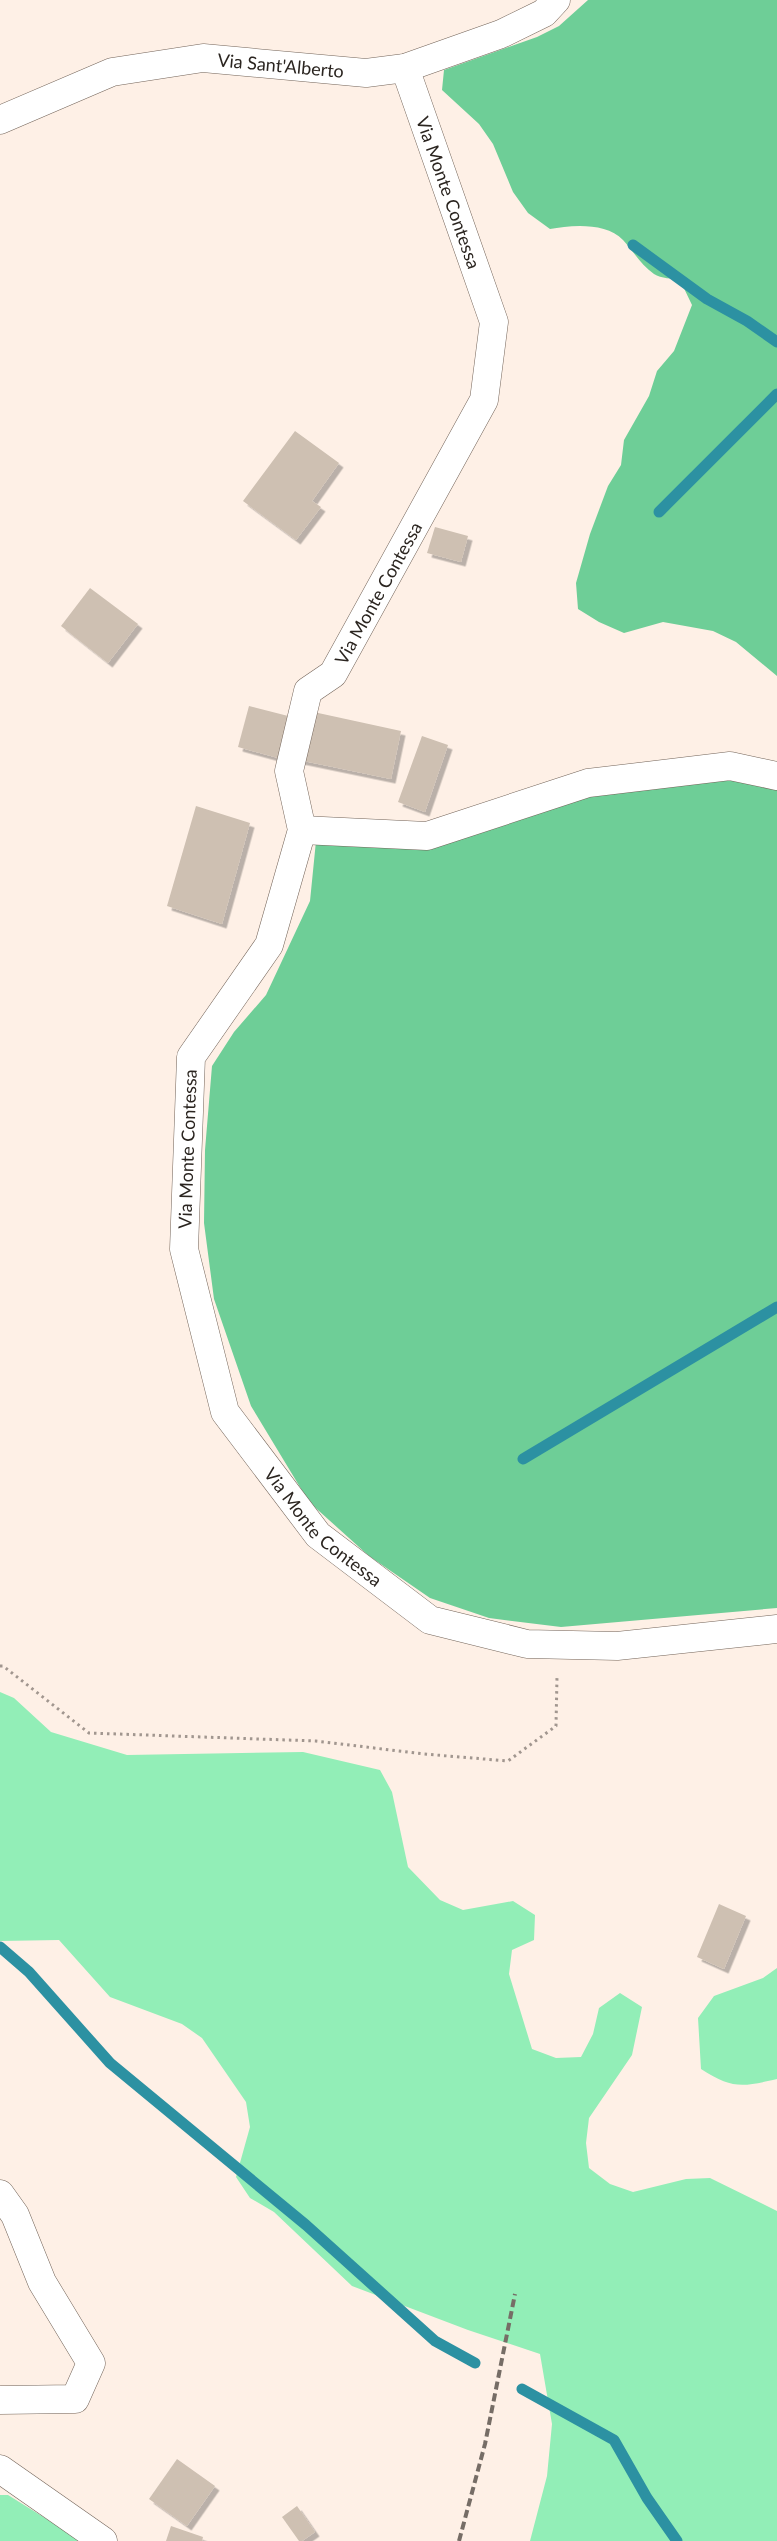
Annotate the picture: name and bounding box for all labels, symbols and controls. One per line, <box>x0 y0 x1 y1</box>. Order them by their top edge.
street label: Via Sant'Alberto <box>217 48 345 82</box>
street label: Via Monte Contessa <box>412 114 485 272</box>
street label: Via Monte Contessa <box>330 518 426 668</box>
street label: Via Monte Contessa <box>173 1069 201 1229</box>
street label: Via Monte Contessa <box>260 1463 387 1591</box>

